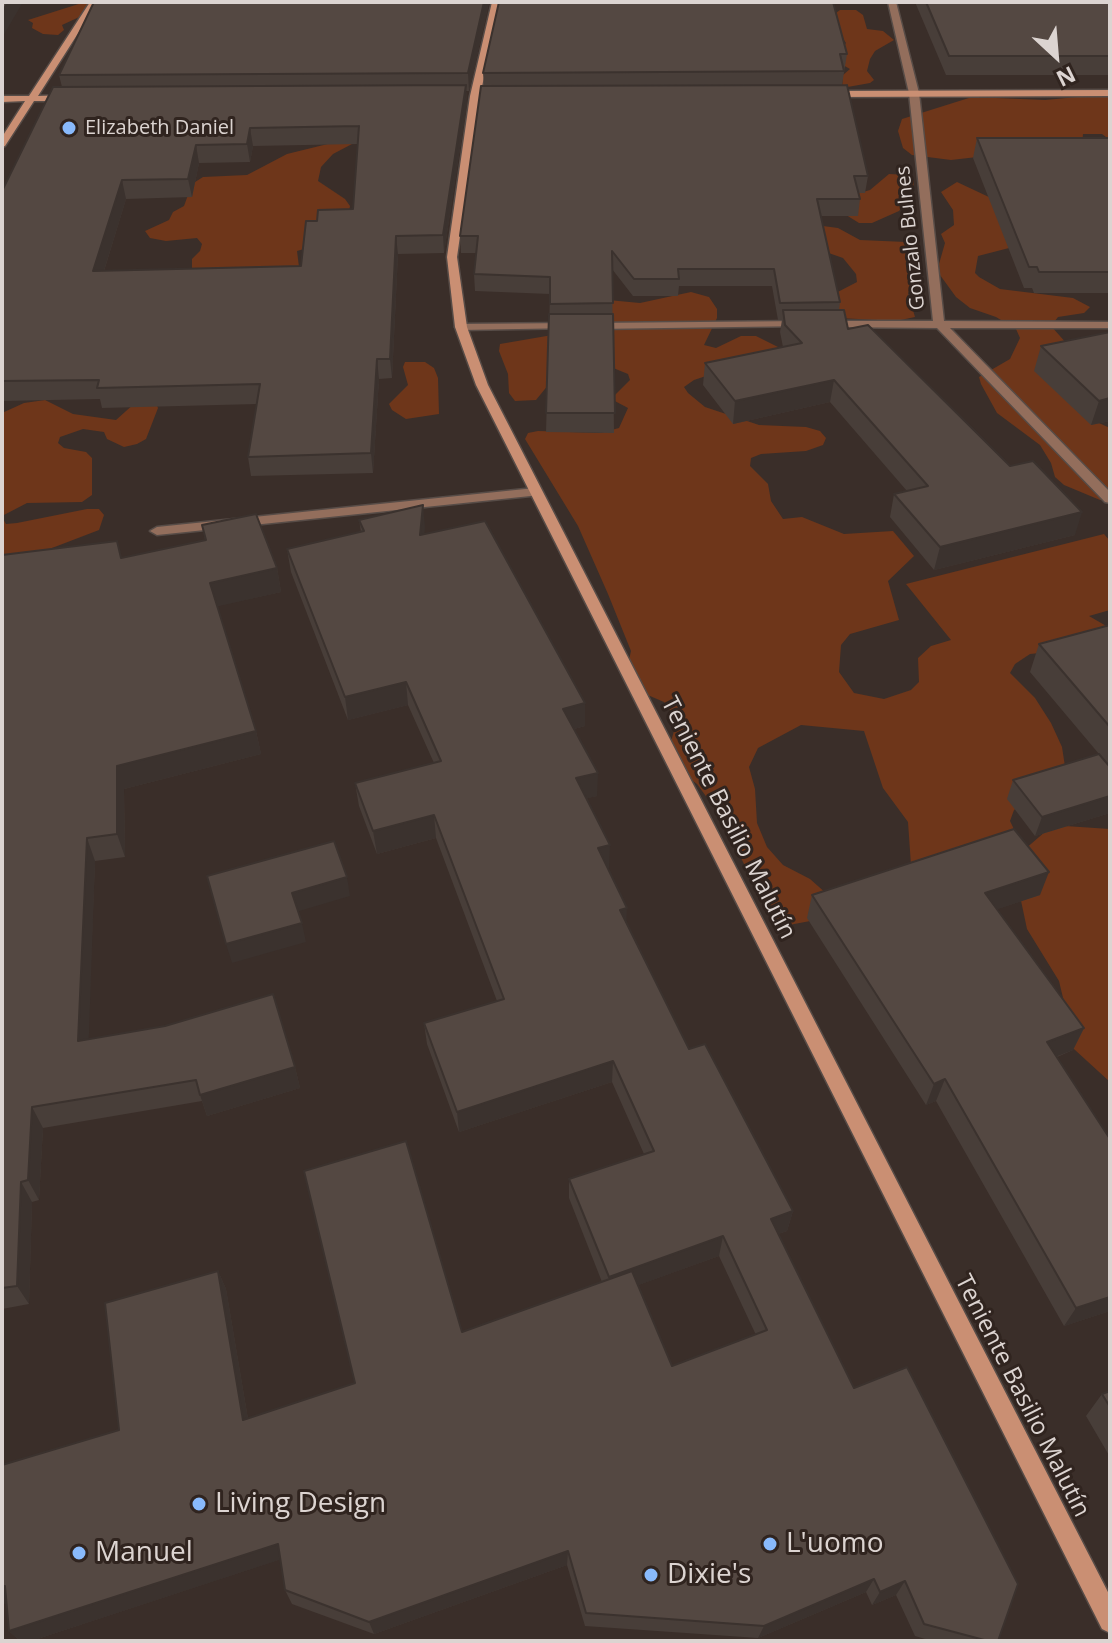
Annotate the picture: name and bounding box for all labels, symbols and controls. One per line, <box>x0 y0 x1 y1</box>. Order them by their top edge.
north arrow <box>1016 16 1096 96</box>
text: N <box>1052 60 1081 95</box>
place label: Elizabeth Daniel <box>85 116 234 140</box>
marker: Elizabeth Daniel <box>60 119 78 137</box>
street label: Gonzalo Bulnes <box>891 165 931 311</box>
street label: Teniente Basilio Malutín <box>654 692 802 944</box>
street label: Teniente Basilio Malutín <box>948 1270 1096 1522</box>
place label: Living Design <box>215 1487 386 1521</box>
marker: Living Design <box>190 1495 208 1513</box>
place label: L'uomo <box>786 1527 884 1561</box>
marker: L'uomo <box>761 1535 779 1553</box>
place label: Manuel <box>95 1536 193 1570</box>
marker: Manuel <box>70 1544 88 1562</box>
place label: Dixie's <box>667 1558 751 1592</box>
marker: Dixie's <box>642 1566 660 1584</box>

